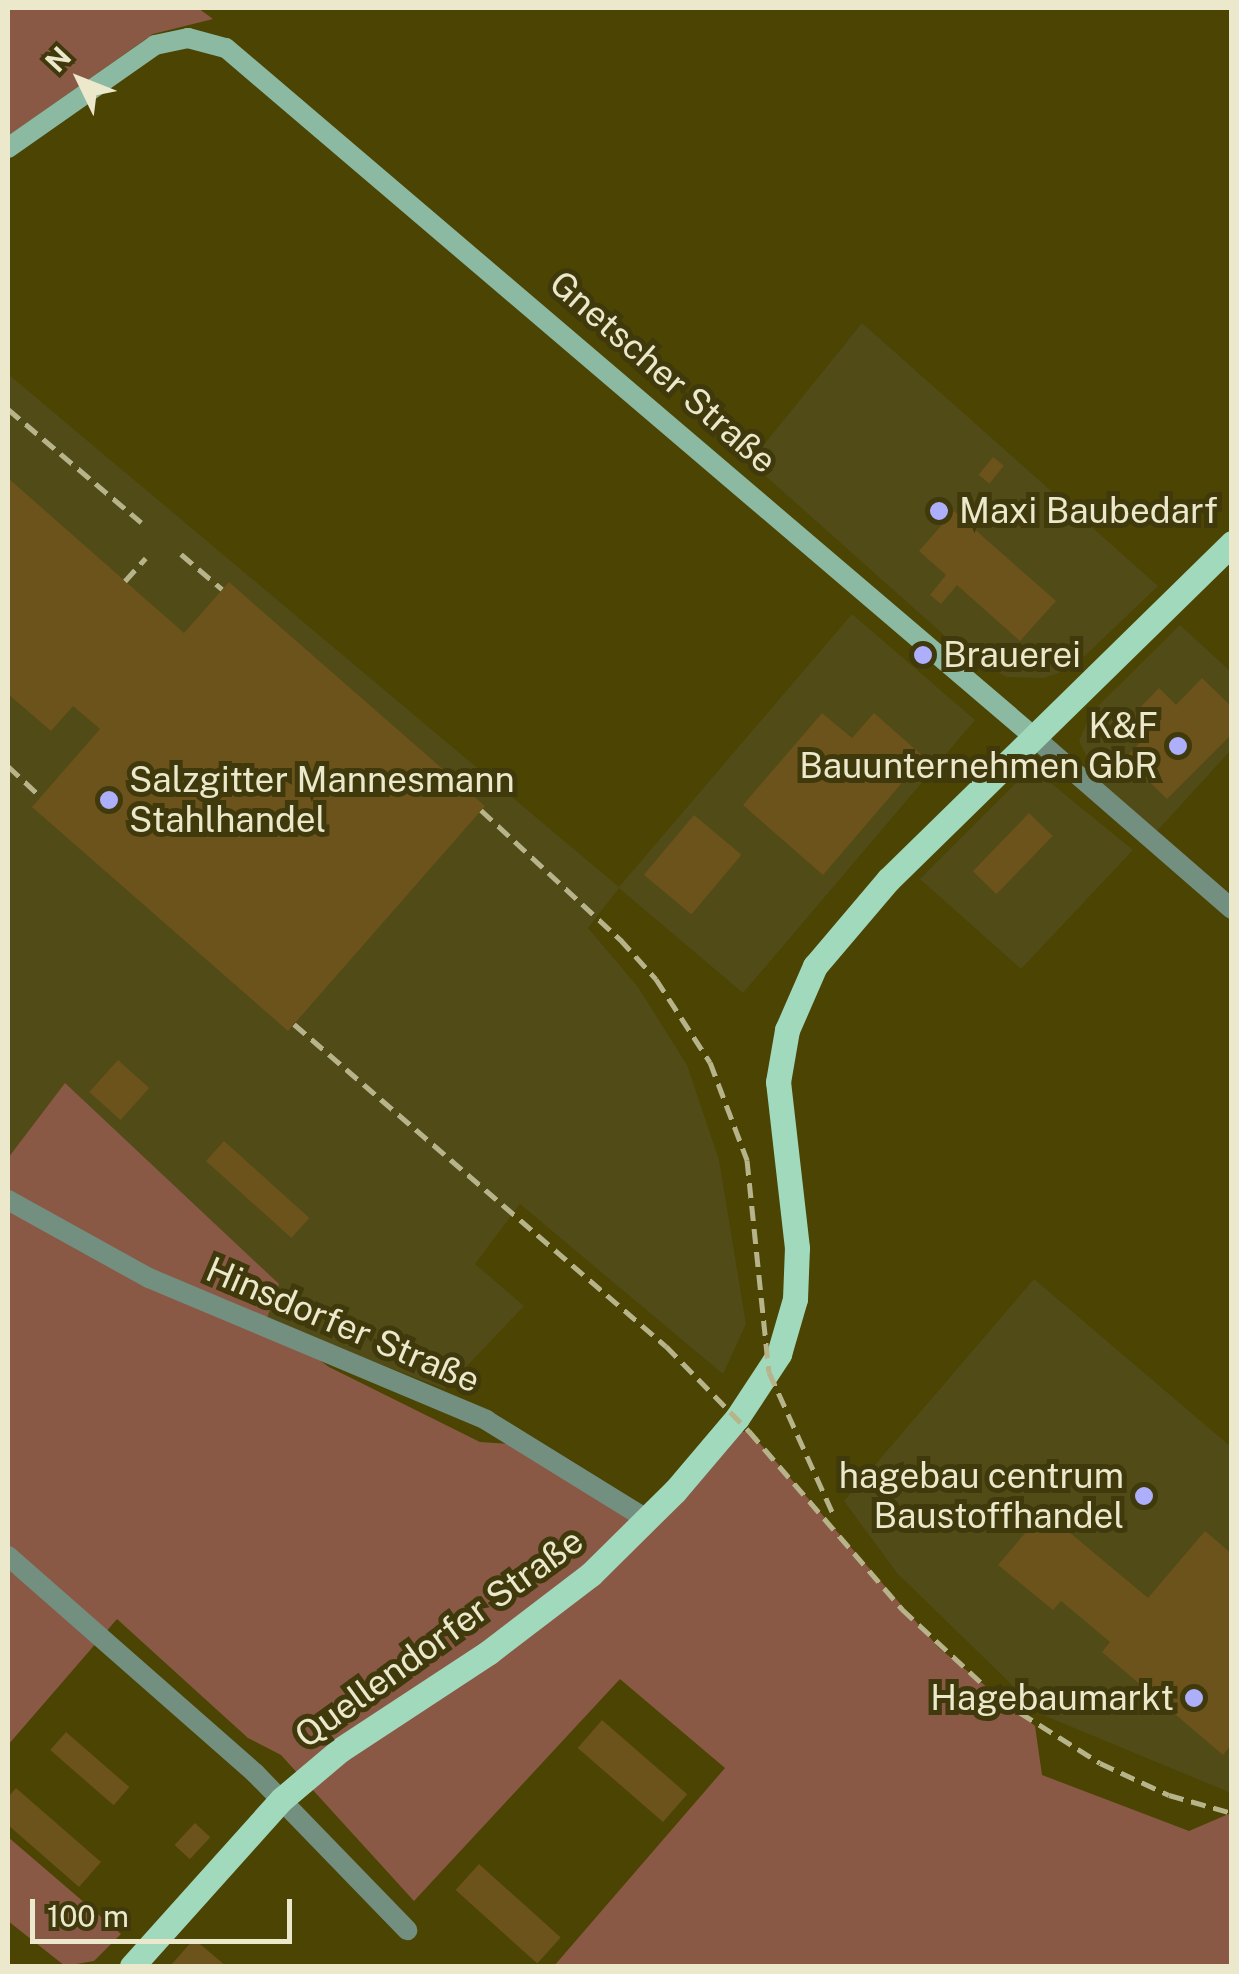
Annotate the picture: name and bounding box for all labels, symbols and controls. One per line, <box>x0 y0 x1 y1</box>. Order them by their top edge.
north arrow <box>30 30 130 130</box>
text: N <box>38 40 77 78</box>
street label: Gnetscher Straße <box>541 262 785 482</box>
place label: Maxi Baubedarf <box>959 490 1218 532</box>
marker: Maxi Baubedarf <box>928 500 950 522</box>
place label: Brauerei <box>943 634 1081 676</box>
marker: Brauerei <box>912 644 934 666</box>
place label: K&F Bauunternehmen GbR <box>799 705 1158 787</box>
marker: K&F Bauunternehmen GbR <box>1167 735 1189 757</box>
place label: Salzgitter Mannesmann Stahlhandel <box>129 759 515 841</box>
marker: Salzgitter Mannesmann Stahlhandel <box>98 789 120 811</box>
street label: Hinsdorfer Straße <box>200 1248 486 1402</box>
place label: hagebau centrum Baustoffhandel <box>838 1455 1124 1537</box>
marker: hagebau centrum Baustoffhandel <box>1133 1485 1155 1507</box>
street label: Quellendorfer Straße <box>287 1519 591 1757</box>
place label: Hagebaumarkt <box>930 1677 1174 1719</box>
marker: Hagebaumarkt <box>1183 1687 1205 1709</box>
scale bar <box>35 1879 298 1941</box>
text: 100 m <box>47 1898 129 1934</box>

